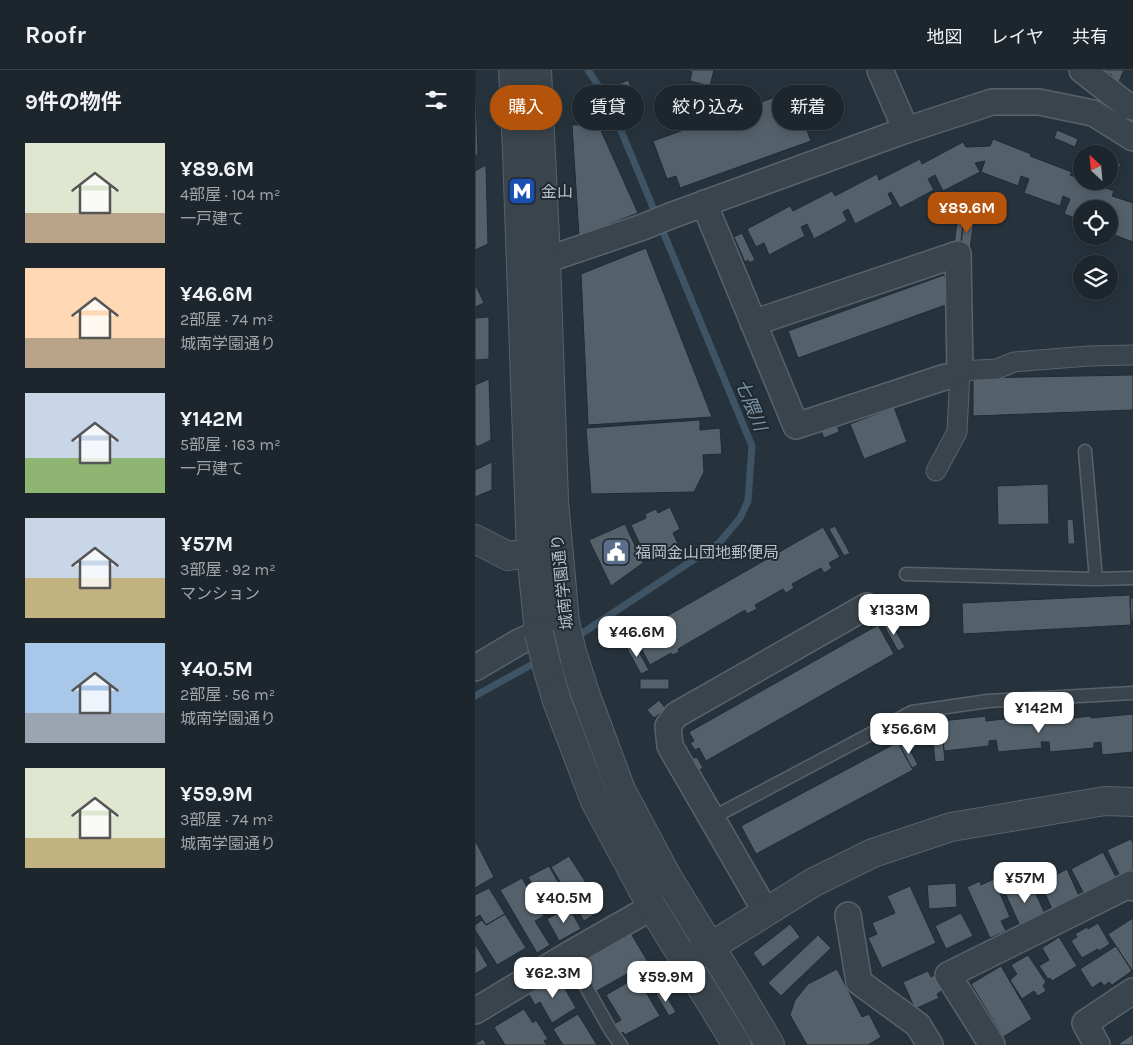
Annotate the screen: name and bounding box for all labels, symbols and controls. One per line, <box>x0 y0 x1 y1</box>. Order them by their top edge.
text: Roofr <box>25 21 86 49</box>
text: 地図 <box>927 26 963 48</box>
text: レイヤ <box>991 26 1044 48</box>
text: 共有 <box>1072 26 1108 48</box>
chip: 購入 <box>490 85 562 130</box>
chip: 賃貸 <box>572 85 644 130</box>
chip: 絞り込み <box>654 85 762 130</box>
chip: 新着 <box>772 85 844 130</box>
icon: filters <box>422 86 450 114</box>
text: 9件の物件 <box>25 90 122 114</box>
north arrow <box>1073 145 1117 190</box>
map controls <box>1073 145 1118 300</box>
text: ¥89.6M <box>180 157 254 181</box>
icon: home <box>65 163 125 223</box>
metro station icon: 金山 <box>507 176 537 206</box>
place label: 金山 <box>541 182 573 201</box>
text: 4部屋 · 104 m² <box>180 185 280 204</box>
pin: ¥89.6M <box>926 191 1008 234</box>
text: ¥89.6M <box>939 198 995 217</box>
button: locate <box>1073 200 1118 245</box>
text: 一戸建て <box>180 209 244 228</box>
button: layers <box>1073 255 1118 300</box>
text: ¥46.6M <box>180 282 253 306</box>
icon: home <box>65 288 125 348</box>
text: 2部屋 · 74 m² <box>180 310 273 329</box>
text: 城南学園通り <box>180 334 276 353</box>
water label: 七隈川 <box>731 376 772 436</box>
text: ¥142M <box>180 407 243 431</box>
icon: home <box>65 413 125 473</box>
text: 5部屋 · 163 m² <box>180 435 281 454</box>
text: 一戸建て <box>180 459 244 478</box>
text: ¥57M <box>180 532 233 556</box>
street label: 城南学園通り <box>548 533 576 631</box>
public building icon: 福岡金山団地郵便局 <box>601 537 631 567</box>
icon: home <box>65 538 125 598</box>
place label: 福岡金山団地郵便局 <box>635 543 779 562</box>
text: 3部屋 · 92 m² <box>180 560 276 579</box>
text: マンション <box>180 584 260 603</box>
pin: ¥133M <box>859 594 929 636</box>
text: ¥133M <box>870 600 918 619</box>
pin: ¥46.6M <box>596 616 678 658</box>
text: ¥46.6M <box>609 622 665 641</box>
text: ¥40.5M <box>180 657 253 681</box>
icon: home <box>65 663 125 723</box>
text: 2部屋 · 56 m² <box>180 685 275 704</box>
pin: ¥142M <box>1004 692 1074 734</box>
text: ¥142M <box>1015 698 1063 717</box>
text: 城南学園通り <box>180 709 276 728</box>
pin: ¥56.6M <box>868 712 950 755</box>
text: ¥56.6M <box>881 719 937 738</box>
text: ¥59.9M <box>180 782 253 806</box>
icon: home <box>65 788 125 848</box>
text: 3部屋 · 74 m² <box>180 810 274 829</box>
text: 城南学園通り <box>180 834 276 853</box>
pin: ¥57M <box>995 862 1055 904</box>
text: ¥57M <box>1005 868 1045 887</box>
pin: ¥40.5M <box>523 882 605 924</box>
text: ¥40.5M <box>536 888 592 907</box>
pin: ¥62.3M <box>512 956 594 999</box>
pin: ¥59.9M <box>625 960 707 1003</box>
text: ¥62.3M <box>525 963 581 982</box>
text: ¥59.9M <box>638 967 694 986</box>

